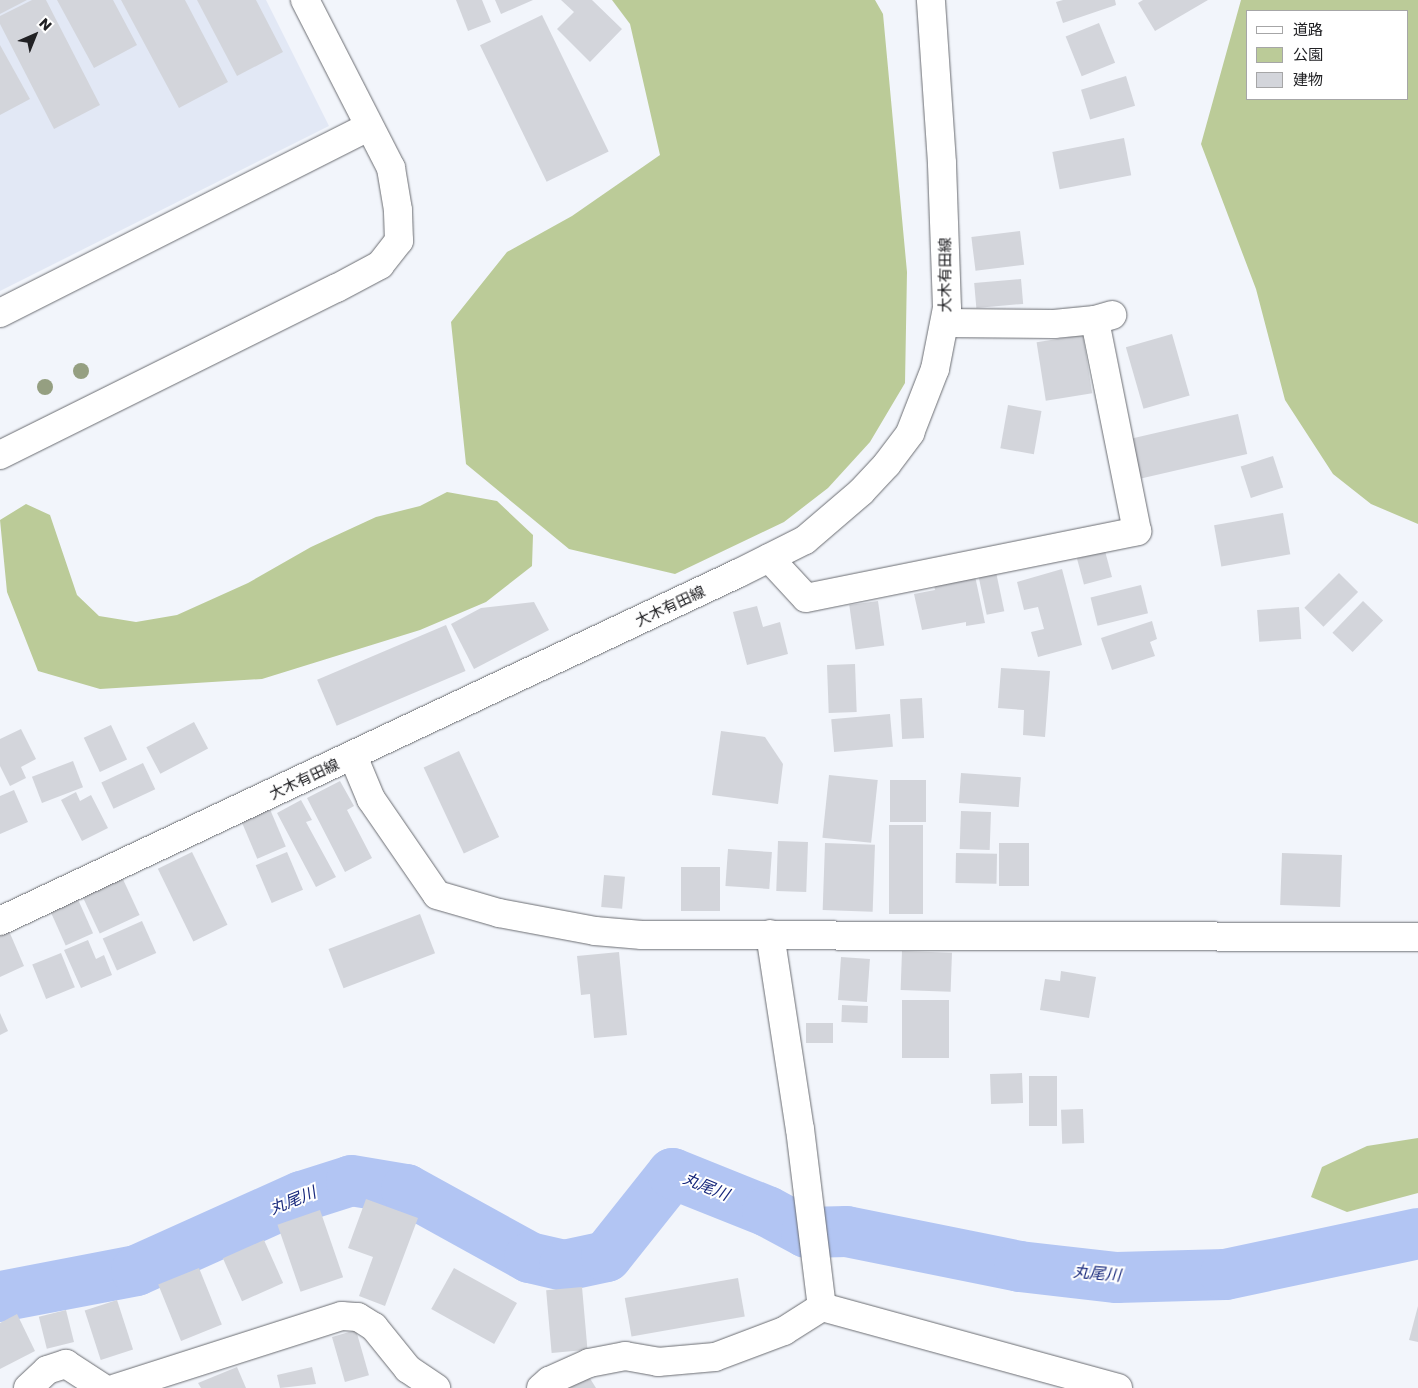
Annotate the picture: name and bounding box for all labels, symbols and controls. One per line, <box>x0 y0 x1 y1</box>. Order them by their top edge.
north arrow <box>10 10 60 60</box>
legend <box>1246 10 1408 100</box>
text: N <box>35 13 56 35</box>
text: 道路 <box>1293 19 1323 40</box>
text: 公園 <box>1293 44 1323 65</box>
text: 建物 <box>1293 69 1323 90</box>
street label: 大木有田線 <box>936 238 954 312</box>
street label: 大木有田線 <box>632 582 708 630</box>
street label: 大木有田線 <box>266 755 342 803</box>
water label: 丸尾川 <box>680 1169 732 1205</box>
water label: 丸尾川 <box>267 1183 319 1219</box>
water label: 丸尾川 <box>1072 1262 1122 1286</box>

